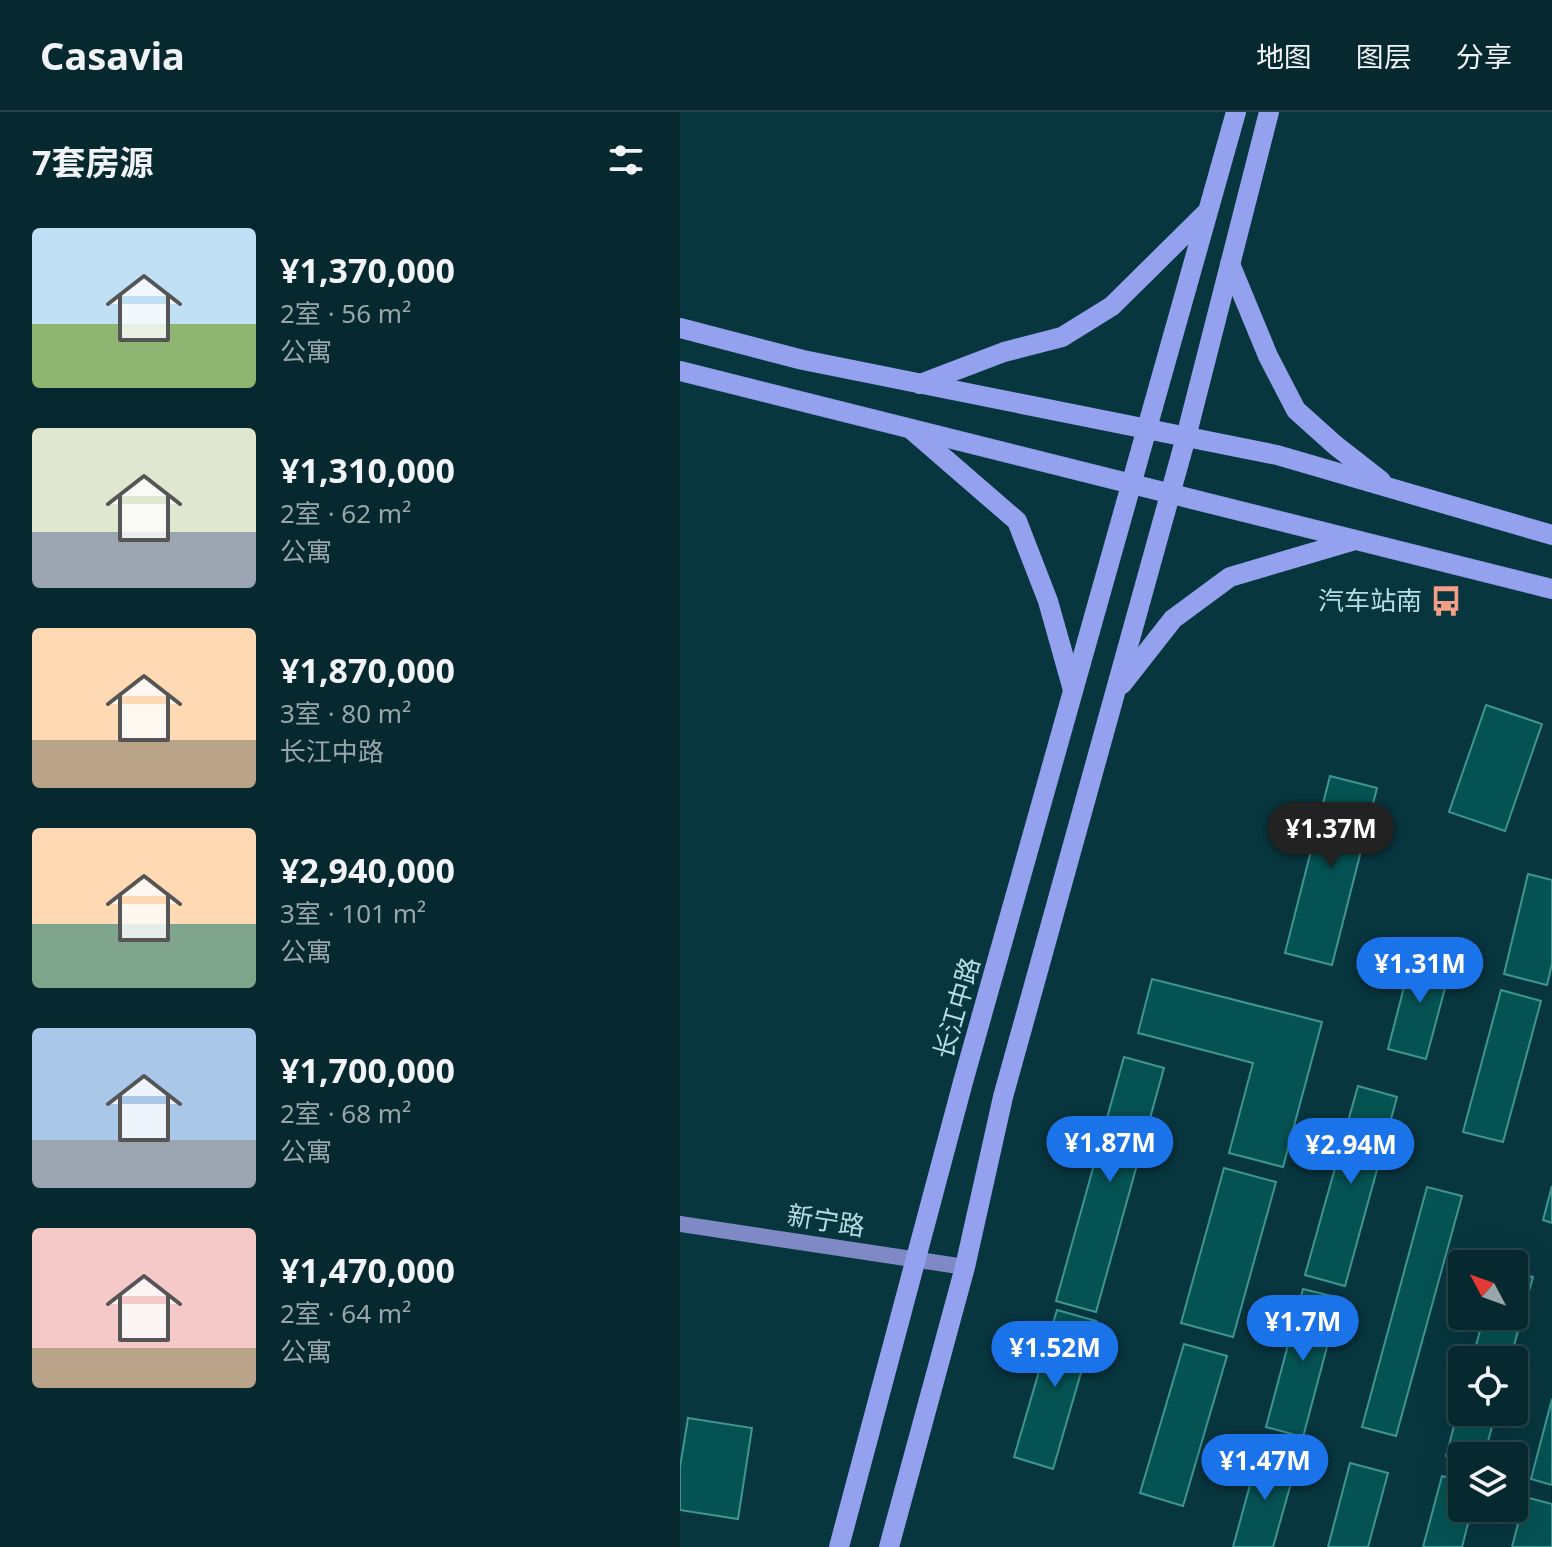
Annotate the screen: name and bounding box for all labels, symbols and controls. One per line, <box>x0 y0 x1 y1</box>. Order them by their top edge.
text: Casavia <box>40 29 185 81</box>
text: 地图 <box>1256 37 1312 75</box>
text: 图层 <box>1356 37 1412 75</box>
text: 分享 <box>1456 37 1512 75</box>
icon: filters <box>604 138 648 182</box>
text: 7套房源 <box>32 139 153 185</box>
text: ¥1,370,000 <box>280 247 455 293</box>
icon: home <box>96 260 192 356</box>
text: 2室 · 56 m² <box>280 295 411 331</box>
text: 公寓 <box>280 333 332 369</box>
text: ¥1,310,000 <box>280 447 455 493</box>
icon: home <box>96 460 192 556</box>
text: 2室 · 62 m² <box>280 495 411 531</box>
text: 公寓 <box>280 533 332 569</box>
place label: 汽车站南 <box>1318 582 1422 618</box>
bus stop icon: 汽车站南 <box>1429 584 1463 618</box>
text: ¥1,870,000 <box>280 647 455 693</box>
icon: home <box>96 660 192 756</box>
text: 3室 · 80 m² <box>280 695 411 731</box>
text: 长江中路 <box>280 733 384 769</box>
pin: ¥1.37M <box>1266 802 1396 870</box>
text: ¥1.37M <box>1285 810 1377 846</box>
text: ¥2,940,000 <box>280 847 455 893</box>
icon: home <box>96 860 192 956</box>
text: 3室 · 101 m² <box>280 895 426 931</box>
text: 公寓 <box>280 933 332 969</box>
pin: ¥1.31M <box>1355 937 1485 1005</box>
text: ¥1.31M <box>1374 945 1466 981</box>
street label: 长江中路 <box>924 953 988 1063</box>
text: ¥1,700,000 <box>280 1047 455 1093</box>
icon: home <box>96 1060 192 1156</box>
text: 2室 · 68 m² <box>280 1095 411 1131</box>
pin: ¥1.87M <box>1045 1116 1175 1184</box>
pin: ¥2.94M <box>1286 1118 1416 1186</box>
text: ¥1.87M <box>1064 1124 1156 1160</box>
text: ¥2.94M <box>1305 1126 1397 1162</box>
text: 公寓 <box>280 1133 332 1169</box>
street label: 新宁路 <box>785 1196 867 1244</box>
text: ¥1,470,000 <box>280 1247 455 1293</box>
north arrow <box>1448 1250 1528 1330</box>
map controls <box>1448 1250 1528 1522</box>
icon: home <box>96 1260 192 1356</box>
text: 2室 · 64 m² <box>280 1295 411 1331</box>
pin: ¥1.7M <box>1247 1295 1359 1363</box>
text: ¥1.7M <box>1265 1303 1341 1339</box>
pin: ¥1.52M <box>990 1321 1120 1389</box>
text: ¥1.52M <box>1009 1329 1101 1365</box>
text: 公寓 <box>280 1333 332 1369</box>
button: locate <box>1448 1346 1528 1426</box>
pin: ¥1.47M <box>1200 1434 1330 1502</box>
text: ¥1.47M <box>1219 1442 1311 1478</box>
button: layers <box>1448 1442 1528 1522</box>

